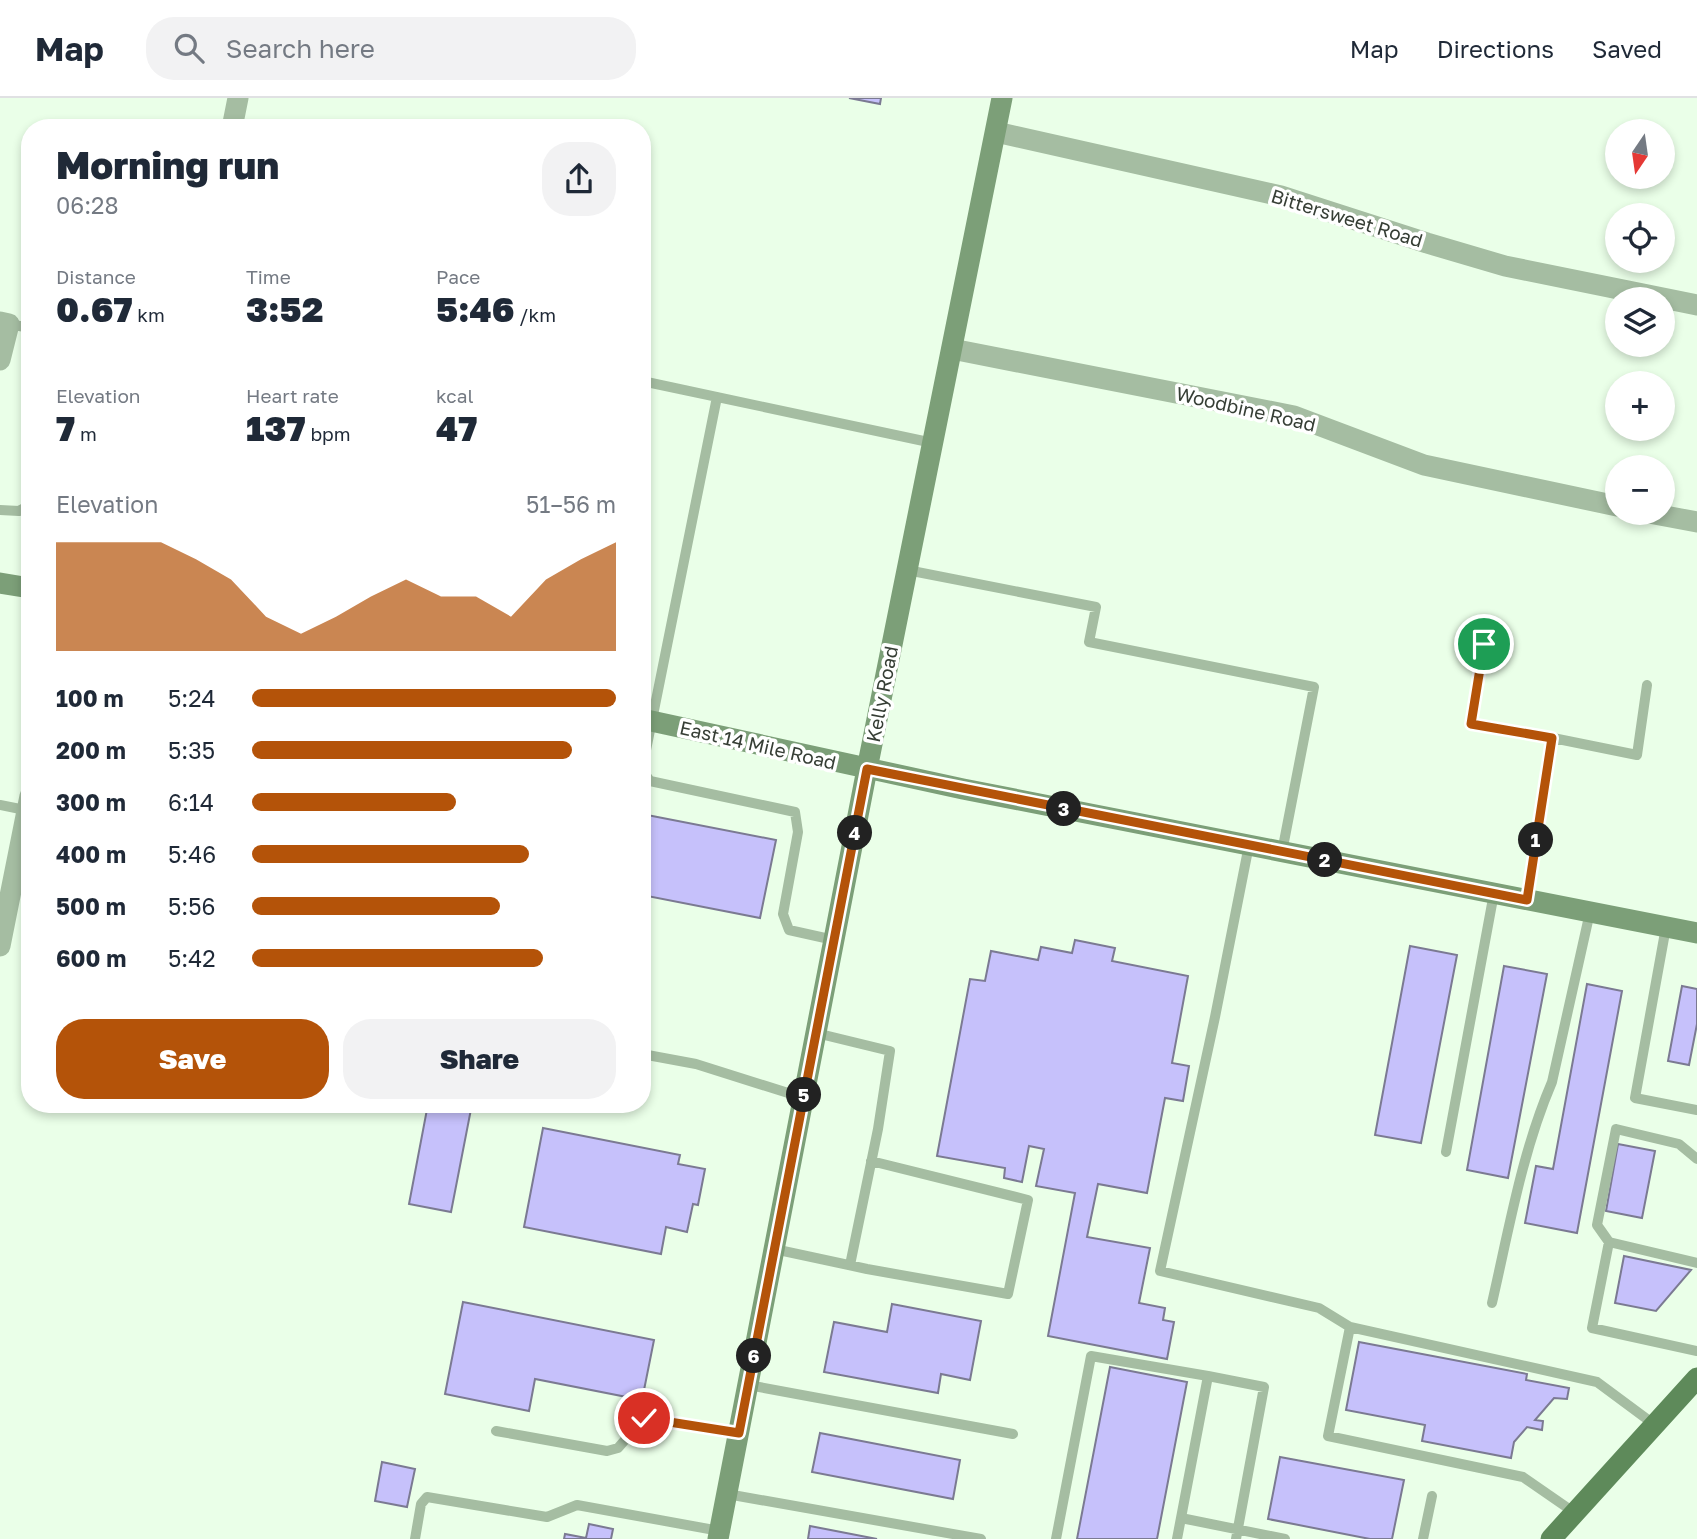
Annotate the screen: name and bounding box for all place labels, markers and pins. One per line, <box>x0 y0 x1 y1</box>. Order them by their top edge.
pin <box>1454 614 1514 674</box>
pin: 3 <box>1046 792 1082 826</box>
pin: 4 <box>838 816 872 850</box>
pin: 1 <box>1518 822 1554 858</box>
pin: 2 <box>1308 842 1342 878</box>
pin: 5 <box>786 1077 822 1112</box>
pin: 6 <box>736 1338 772 1374</box>
pin <box>614 1388 674 1448</box>

